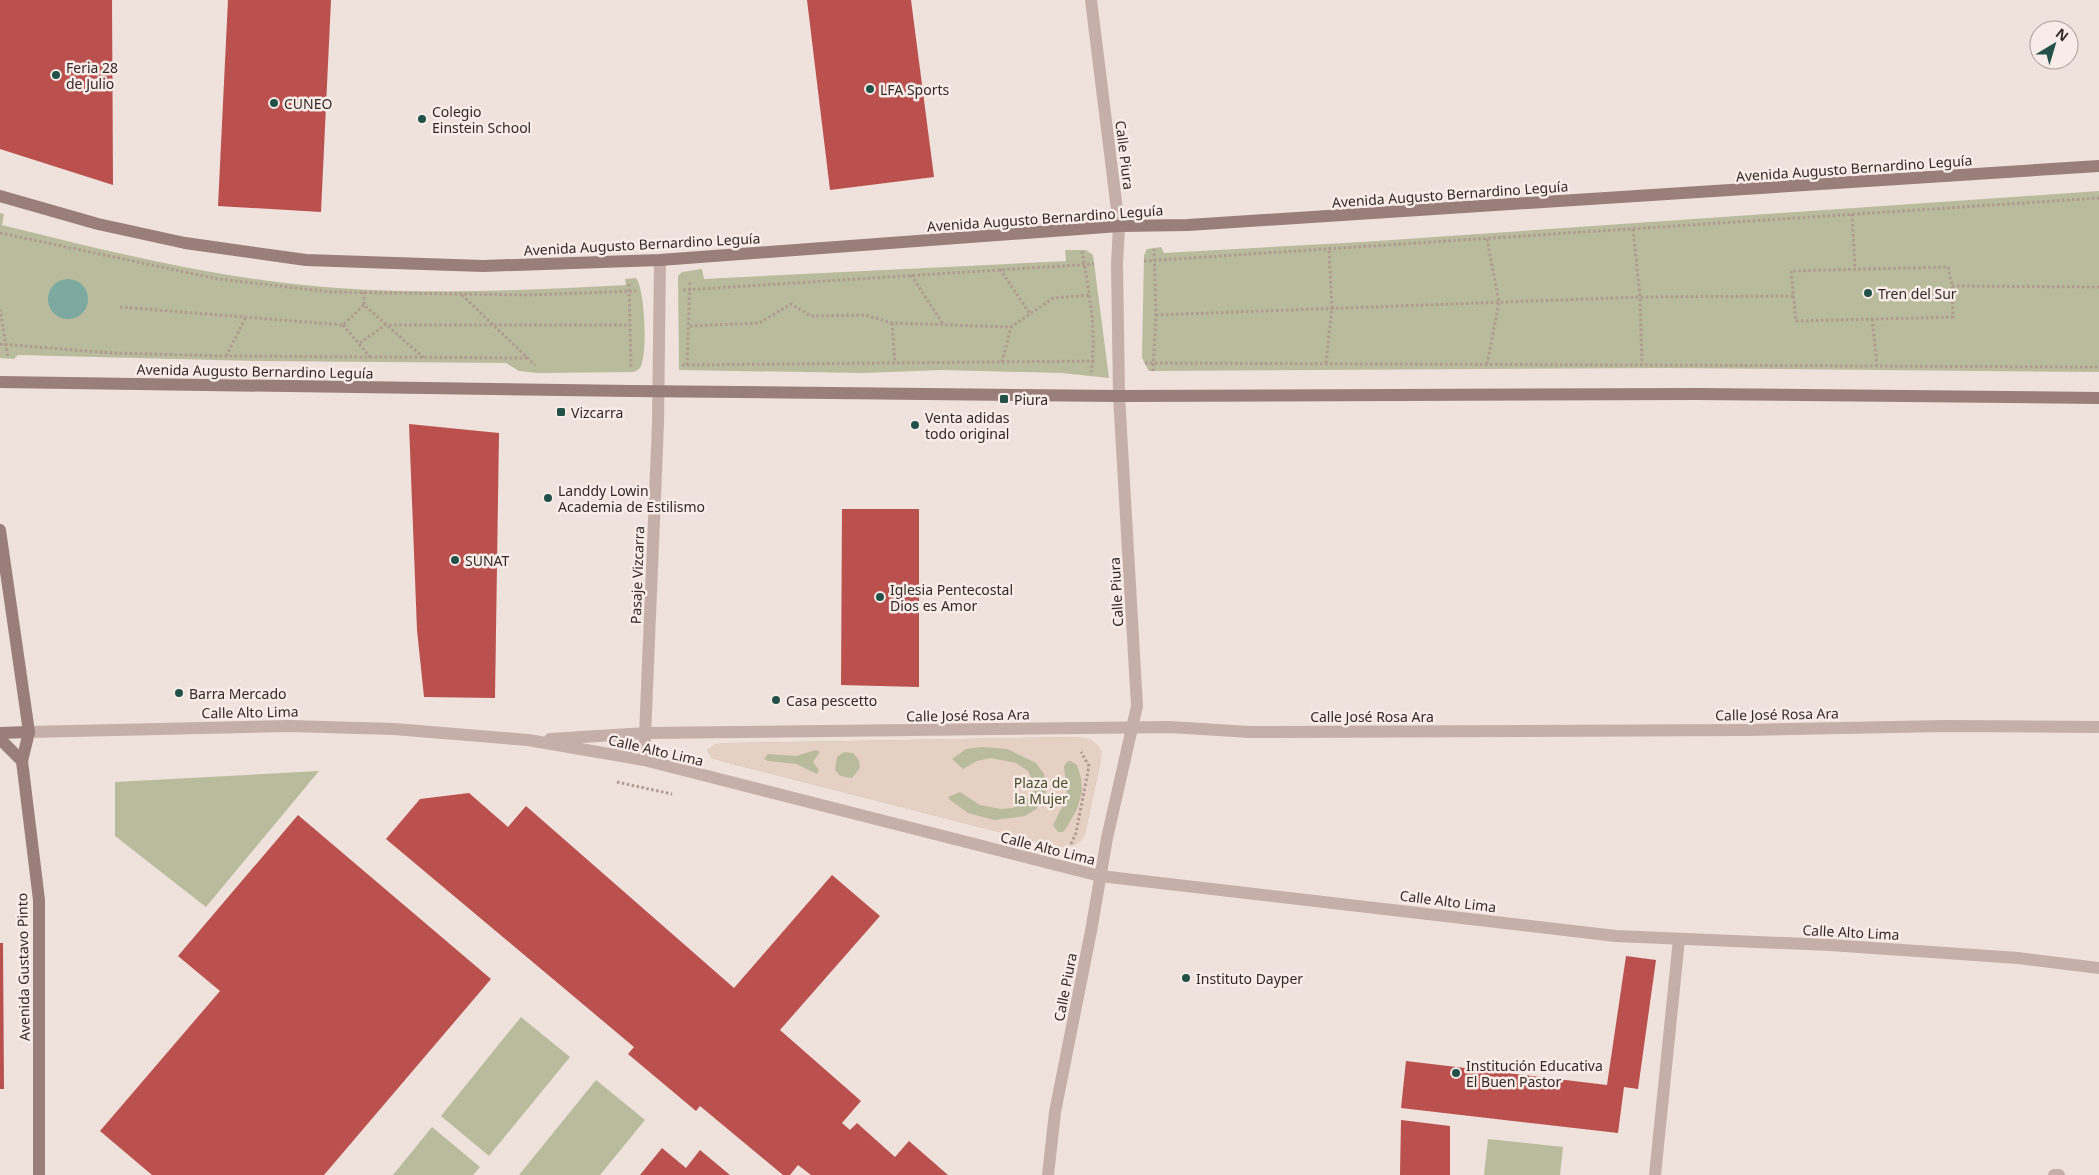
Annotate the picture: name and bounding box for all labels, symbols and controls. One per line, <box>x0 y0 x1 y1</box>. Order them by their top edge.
north arrow <box>2029 20 2079 70</box>
text: N <box>2052 23 2073 45</box>
place label: Feria 28 de Julio <box>66 58 118 93</box>
marker: Feria 28 de Julio <box>50 69 62 81</box>
place label: LFA Sports <box>880 80 950 99</box>
marker: LFA Sports <box>864 83 876 95</box>
place label: CUNEO <box>284 94 333 113</box>
marker: CUNEO <box>268 97 280 109</box>
place label: Colegio Einstein School <box>432 102 531 137</box>
marker: Colegio Einstein School <box>416 113 428 125</box>
street label: Calle Piura <box>1111 119 1139 191</box>
street label: Avenida Augusto Bernardino Leguía <box>1735 150 1973 186</box>
street label: Avenida Augusto Bernardino Leguía <box>1331 176 1569 212</box>
street label: Avenida Augusto Bernardino Leguía <box>926 200 1164 236</box>
street label: Avenida Augusto Bernardino Leguía <box>523 228 761 260</box>
place label: Tren del Sur <box>1878 284 1957 303</box>
marker: Tren del Sur <box>1862 287 1874 299</box>
street label: Avenida Augusto Bernardino Leguía <box>136 359 374 383</box>
place label: Piura <box>1014 390 1048 409</box>
marker: Piura <box>998 393 1010 405</box>
place label: Vizcarra <box>571 403 623 422</box>
marker: Vizcarra <box>555 406 567 418</box>
place label: Venta adidas todo original <box>925 408 1010 443</box>
marker: Venta adidas todo original <box>909 419 921 431</box>
place label: Landdy Lowin Academia de Estilismo <box>558 481 705 516</box>
marker: Landdy Lowin Academia de Estilismo <box>542 492 554 504</box>
street label: Pasaje Vizcarra <box>626 526 648 624</box>
place label: SUNAT <box>465 551 510 570</box>
marker: SUNAT <box>449 554 461 566</box>
street label: Calle Piura <box>1105 557 1127 627</box>
place label: Iglesia Pentecostal Dios es Amor <box>890 580 1013 615</box>
marker: Iglesia Pentecostal Dios es Amor <box>874 591 886 603</box>
place label: Barra Mercado <box>189 684 286 703</box>
marker: Barra Mercado <box>173 687 185 699</box>
place label: Casa pescetto <box>786 691 877 710</box>
marker: Casa pescetto <box>770 694 782 706</box>
street label: Calle Alto Lima <box>201 702 299 722</box>
street label: Calle José Rosa Ara <box>1715 703 1839 725</box>
street label: Calle José Rosa Ara <box>906 704 1030 726</box>
street label: Calle José Rosa Ara <box>1310 707 1434 726</box>
street label: Calle Alto Lima <box>607 730 705 770</box>
park label: Plaza de la Mujer <box>1014 773 1068 808</box>
street label: Calle Alto Lima <box>999 827 1097 869</box>
street label: Calle Alto Lima <box>1399 886 1497 916</box>
street label: Avenida Gustavo Pinto <box>12 893 34 1041</box>
street label: Calle Alto Lima <box>1802 920 1900 944</box>
street label: Calle Piura <box>1049 951 1081 1023</box>
place label: Instituto Dayper <box>1196 969 1303 988</box>
marker: Instituto Dayper <box>1180 972 1192 984</box>
place label: Institución Educativa El Buen Pastor <box>1466 1056 1603 1091</box>
marker: Institución Educativa El Buen Pastor <box>1450 1067 1462 1079</box>

